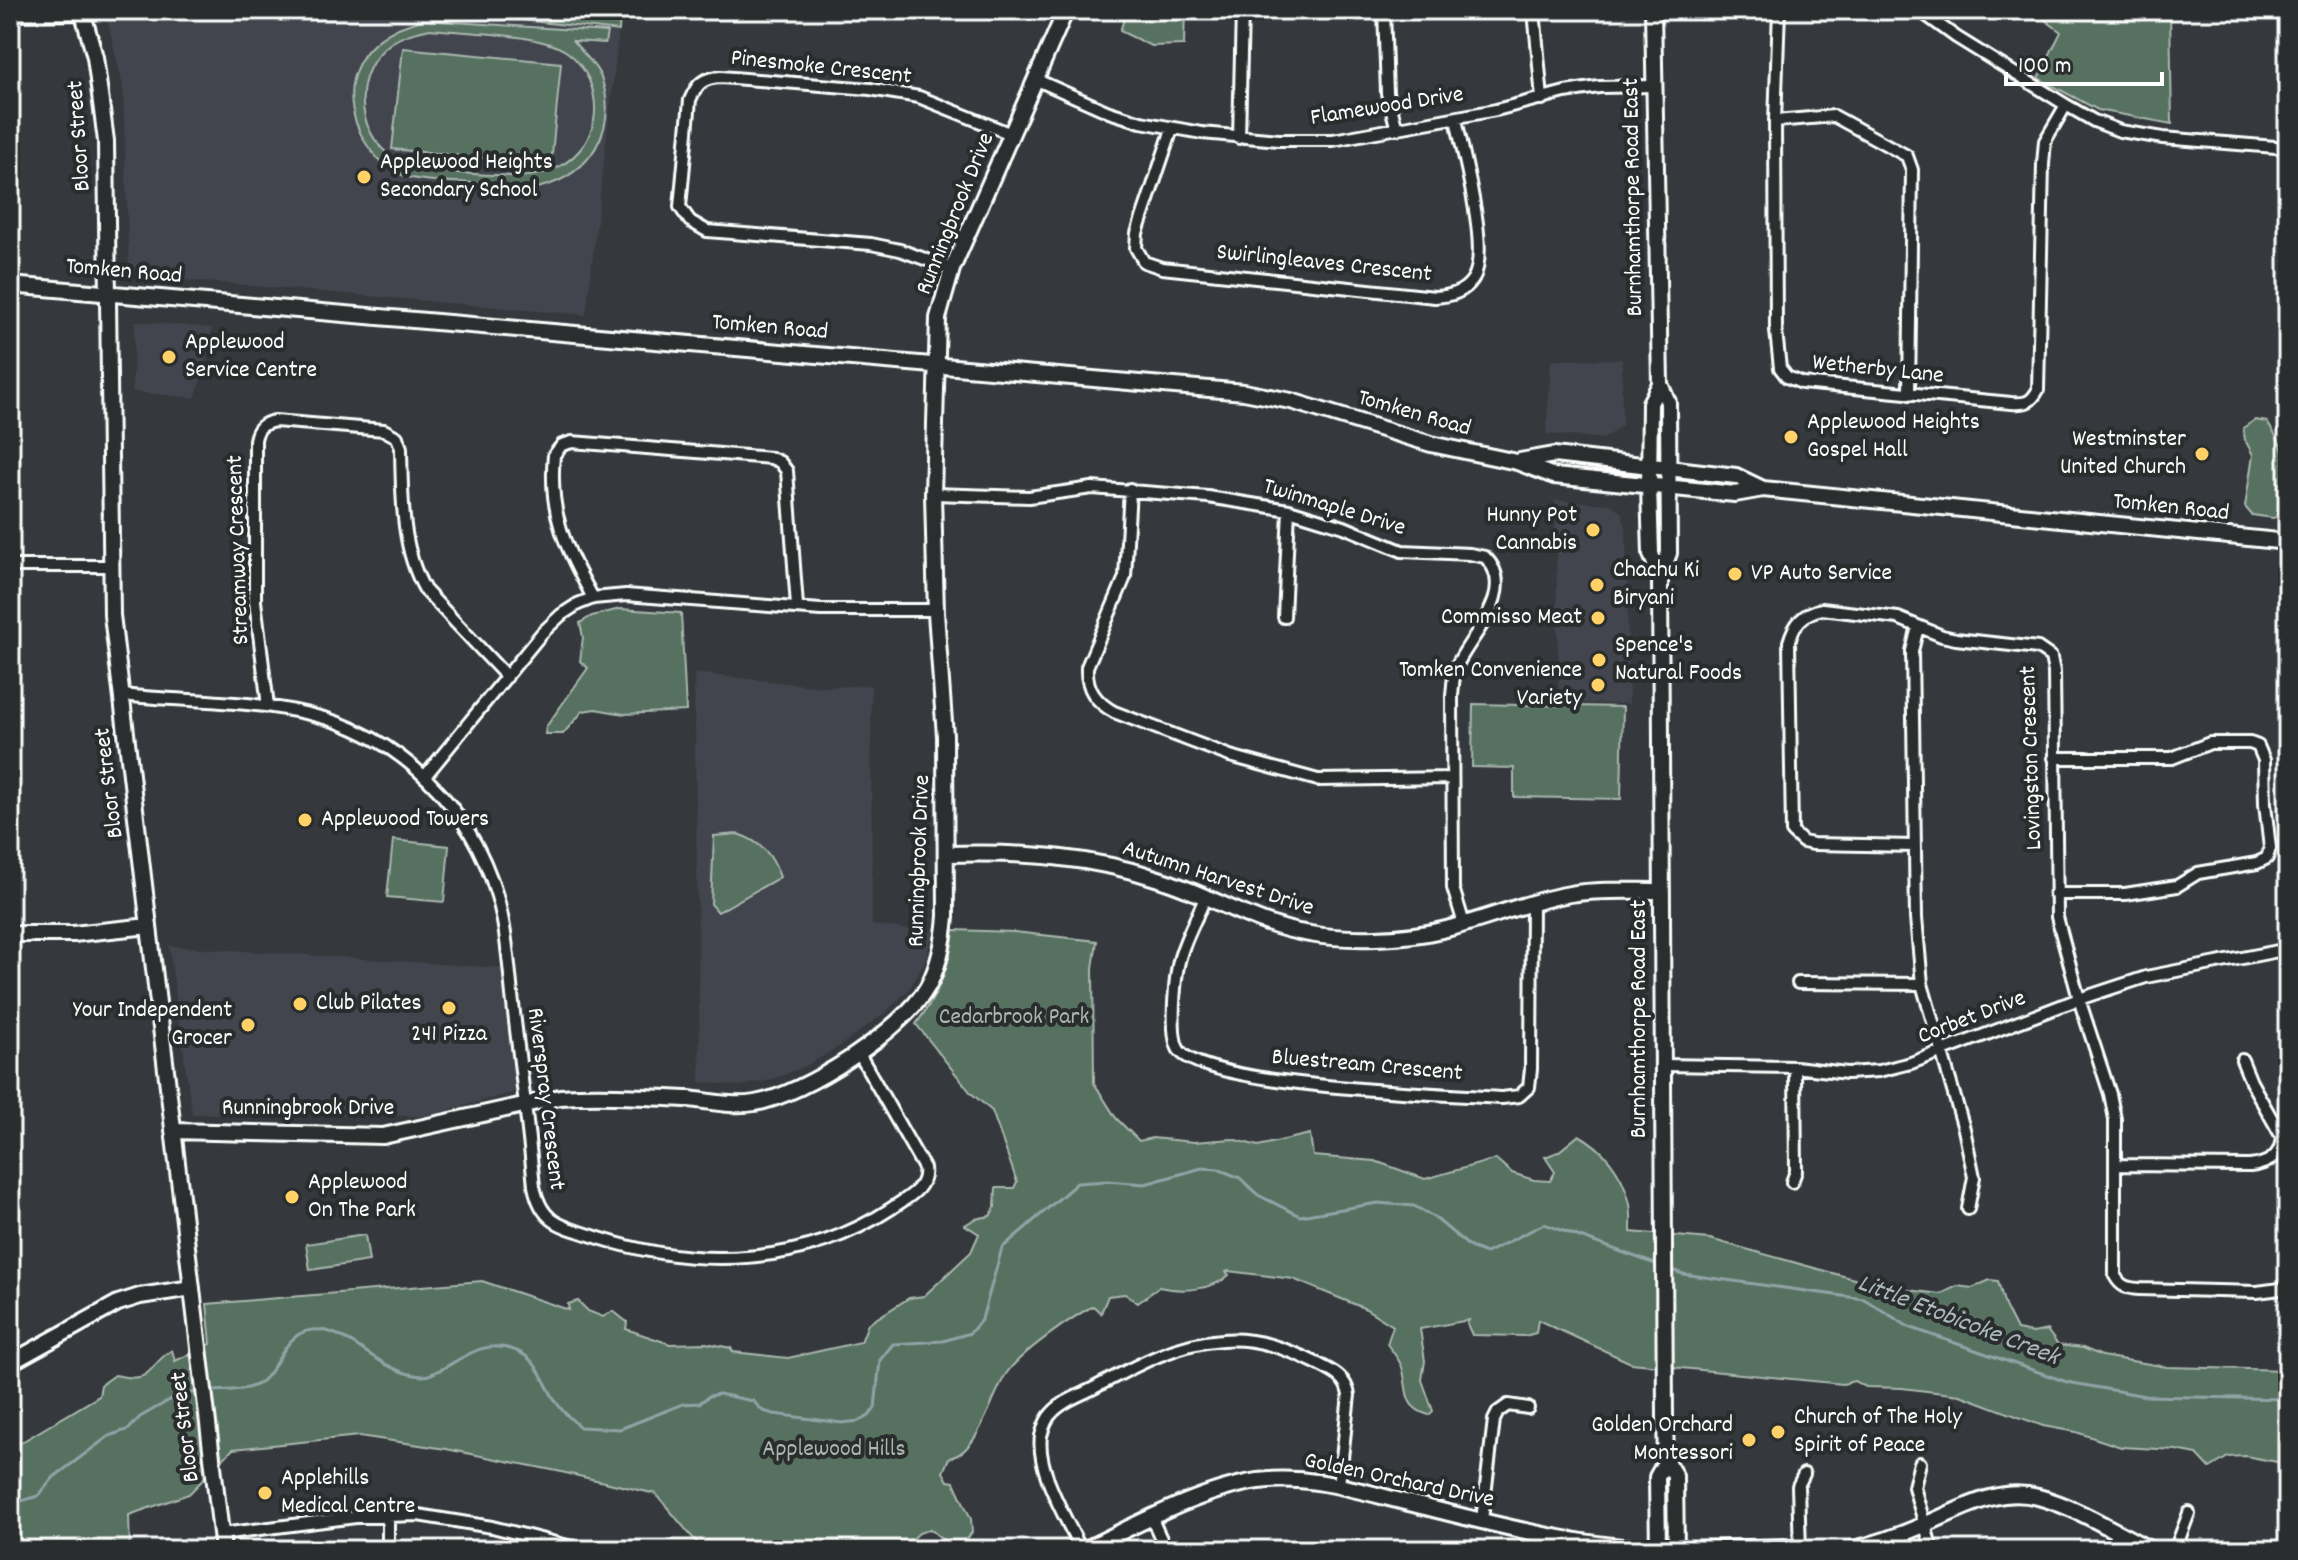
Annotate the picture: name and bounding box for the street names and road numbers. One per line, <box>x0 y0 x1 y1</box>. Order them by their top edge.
street label: Pinesmoke Crescent <box>729 42 913 94</box>
street label: Burnhamthorpe Road East <box>1615 77 1653 317</box>
street label: Flamewood Drive <box>1308 78 1466 136</box>
street label: Bloor Street <box>59 79 101 193</box>
street label: Runningbrook Drive <box>908 128 1004 300</box>
street label: Swirlingleaves Crescent <box>1215 236 1433 292</box>
street label: Tomken Road <box>64 250 184 294</box>
street label: Tomken Road <box>710 306 830 350</box>
street label: Wetherby Lane <box>1811 346 1945 394</box>
street label: Tomken Road <box>1353 382 1475 446</box>
street label: Streamway Crescent <box>219 454 259 646</box>
street label: Twinmaple Drive <box>1259 470 1409 546</box>
street label: Tomken Road <box>2111 485 2231 531</box>
street label: Lovingston Crescent <box>2012 665 2052 851</box>
street label: Bloor Street <box>86 726 134 840</box>
street label: Runningbrook Drive <box>900 774 940 948</box>
street label: Autumn Harvest Drive <box>1118 832 1318 926</box>
street label: Burnhamthorpe Road East <box>1623 900 1657 1138</box>
street label: Corbet Drive <box>1913 982 2031 1054</box>
street label: Riverspray Crescent <box>517 1006 573 1192</box>
street label: Bluestream Crescent <box>1270 1041 1464 1091</box>
street label: Runningbrook Drive <box>222 1092 394 1126</box>
street label: Bloor Street <box>162 1370 210 1484</box>
street label: Golden Orchard Drive <box>1301 1444 1497 1518</box>

